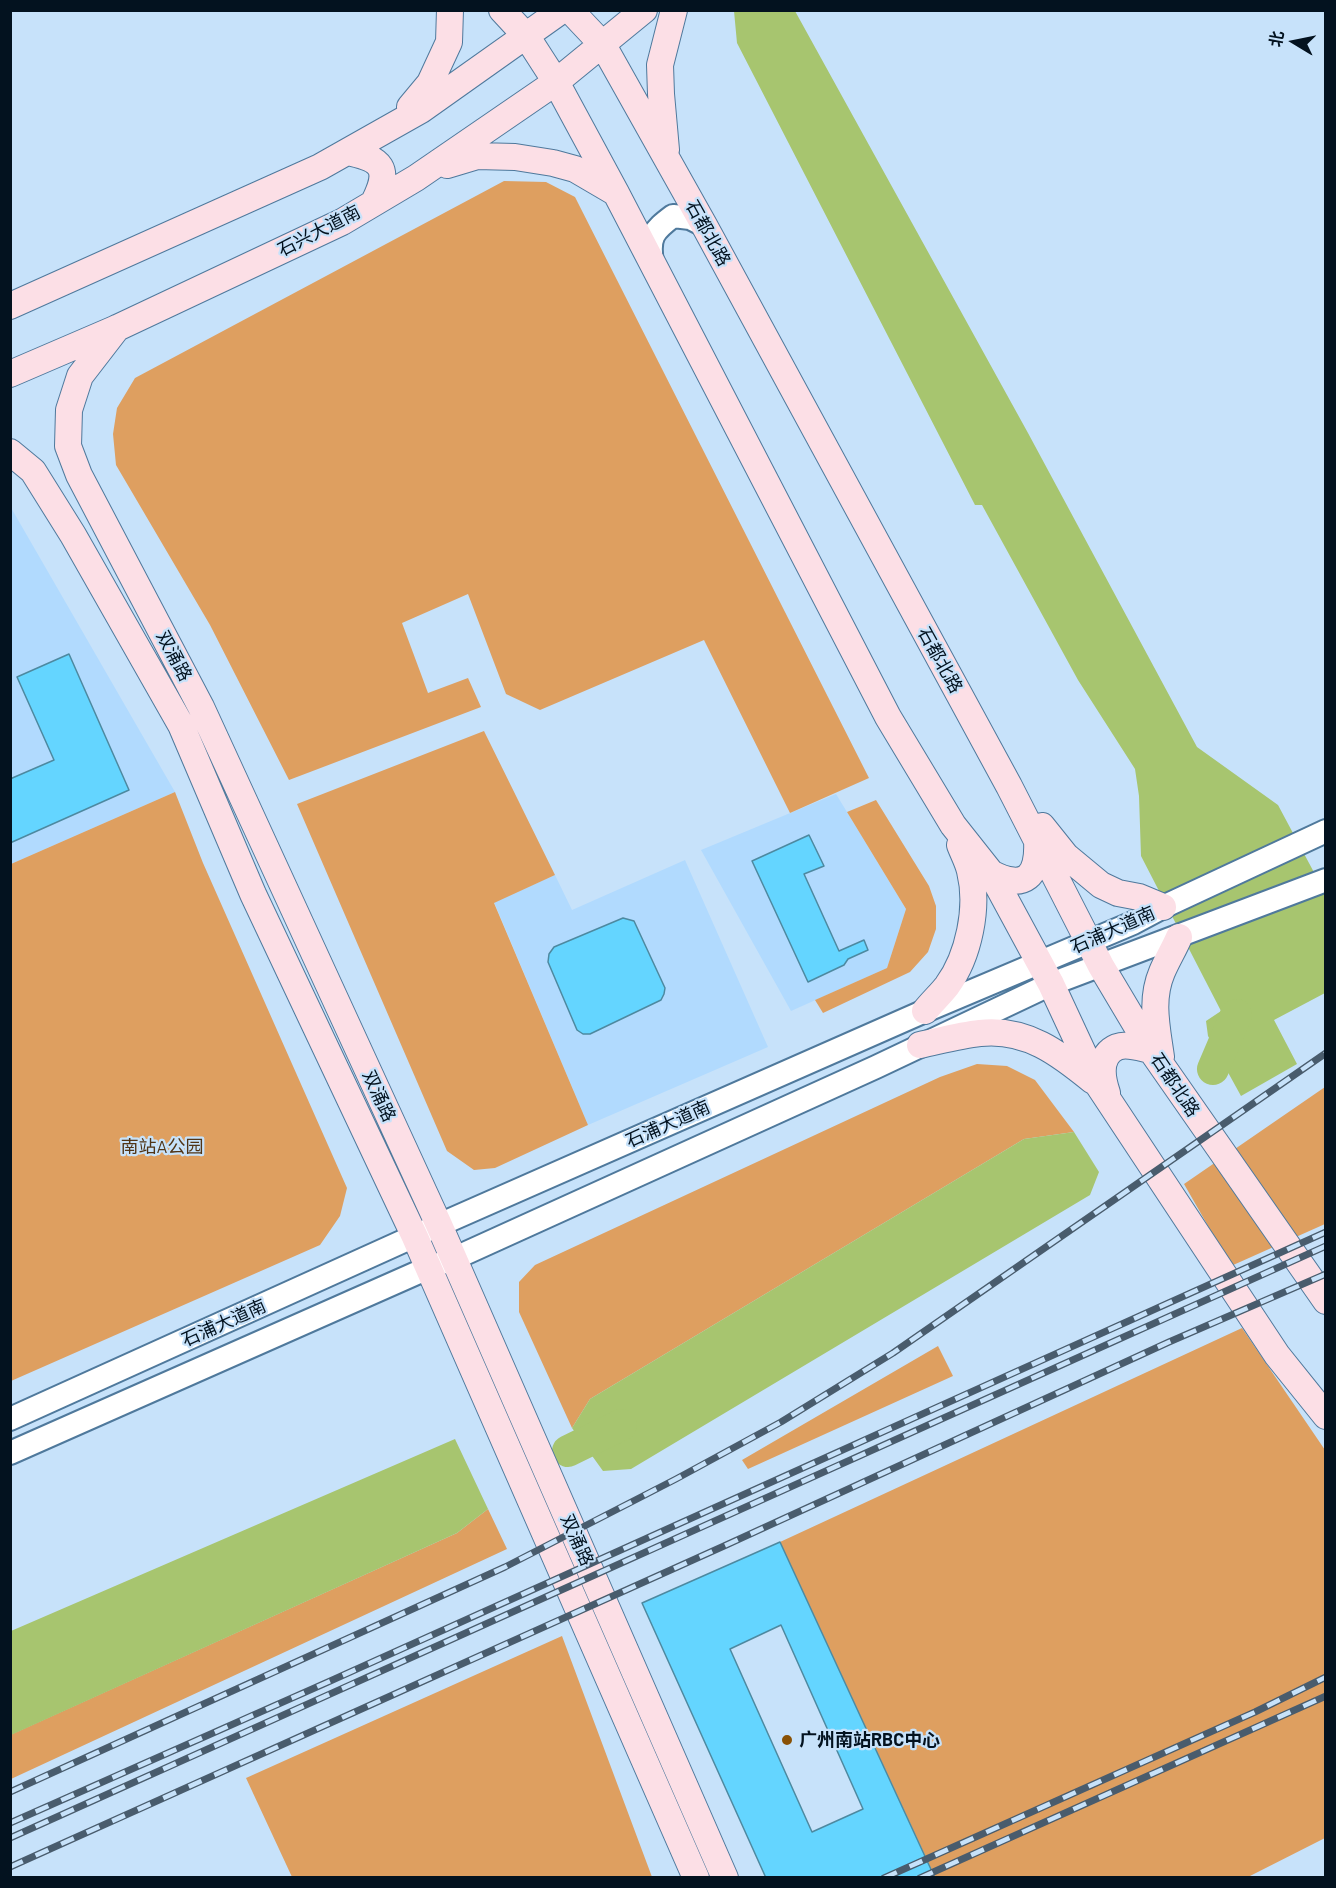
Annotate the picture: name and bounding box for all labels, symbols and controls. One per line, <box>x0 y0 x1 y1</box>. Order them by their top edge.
north arrow <box>1264 12 1324 72</box>
text: 北 <box>1265 29 1287 48</box>
street label: 石都北路 <box>681 196 735 270</box>
street label: 石兴大道南 <box>274 201 364 261</box>
street label: 石都北路 <box>913 623 967 697</box>
street label: 双涌路 <box>152 627 196 685</box>
street label: 石浦大道南 <box>1067 902 1159 958</box>
street label: 石都北路 <box>1146 1049 1204 1121</box>
street label: 双涌路 <box>358 1067 400 1125</box>
street label: 石浦大道南 <box>622 1096 714 1152</box>
park label: 南站A公园 <box>121 1136 203 1158</box>
street label: 石浦大道南 <box>178 1295 270 1351</box>
street label: 双涌路 <box>556 1511 598 1569</box>
place label: 广州南站RBC中心 <box>799 1729 940 1751</box>
marker: 广州南站RBC中心 <box>780 1733 794 1747</box>

